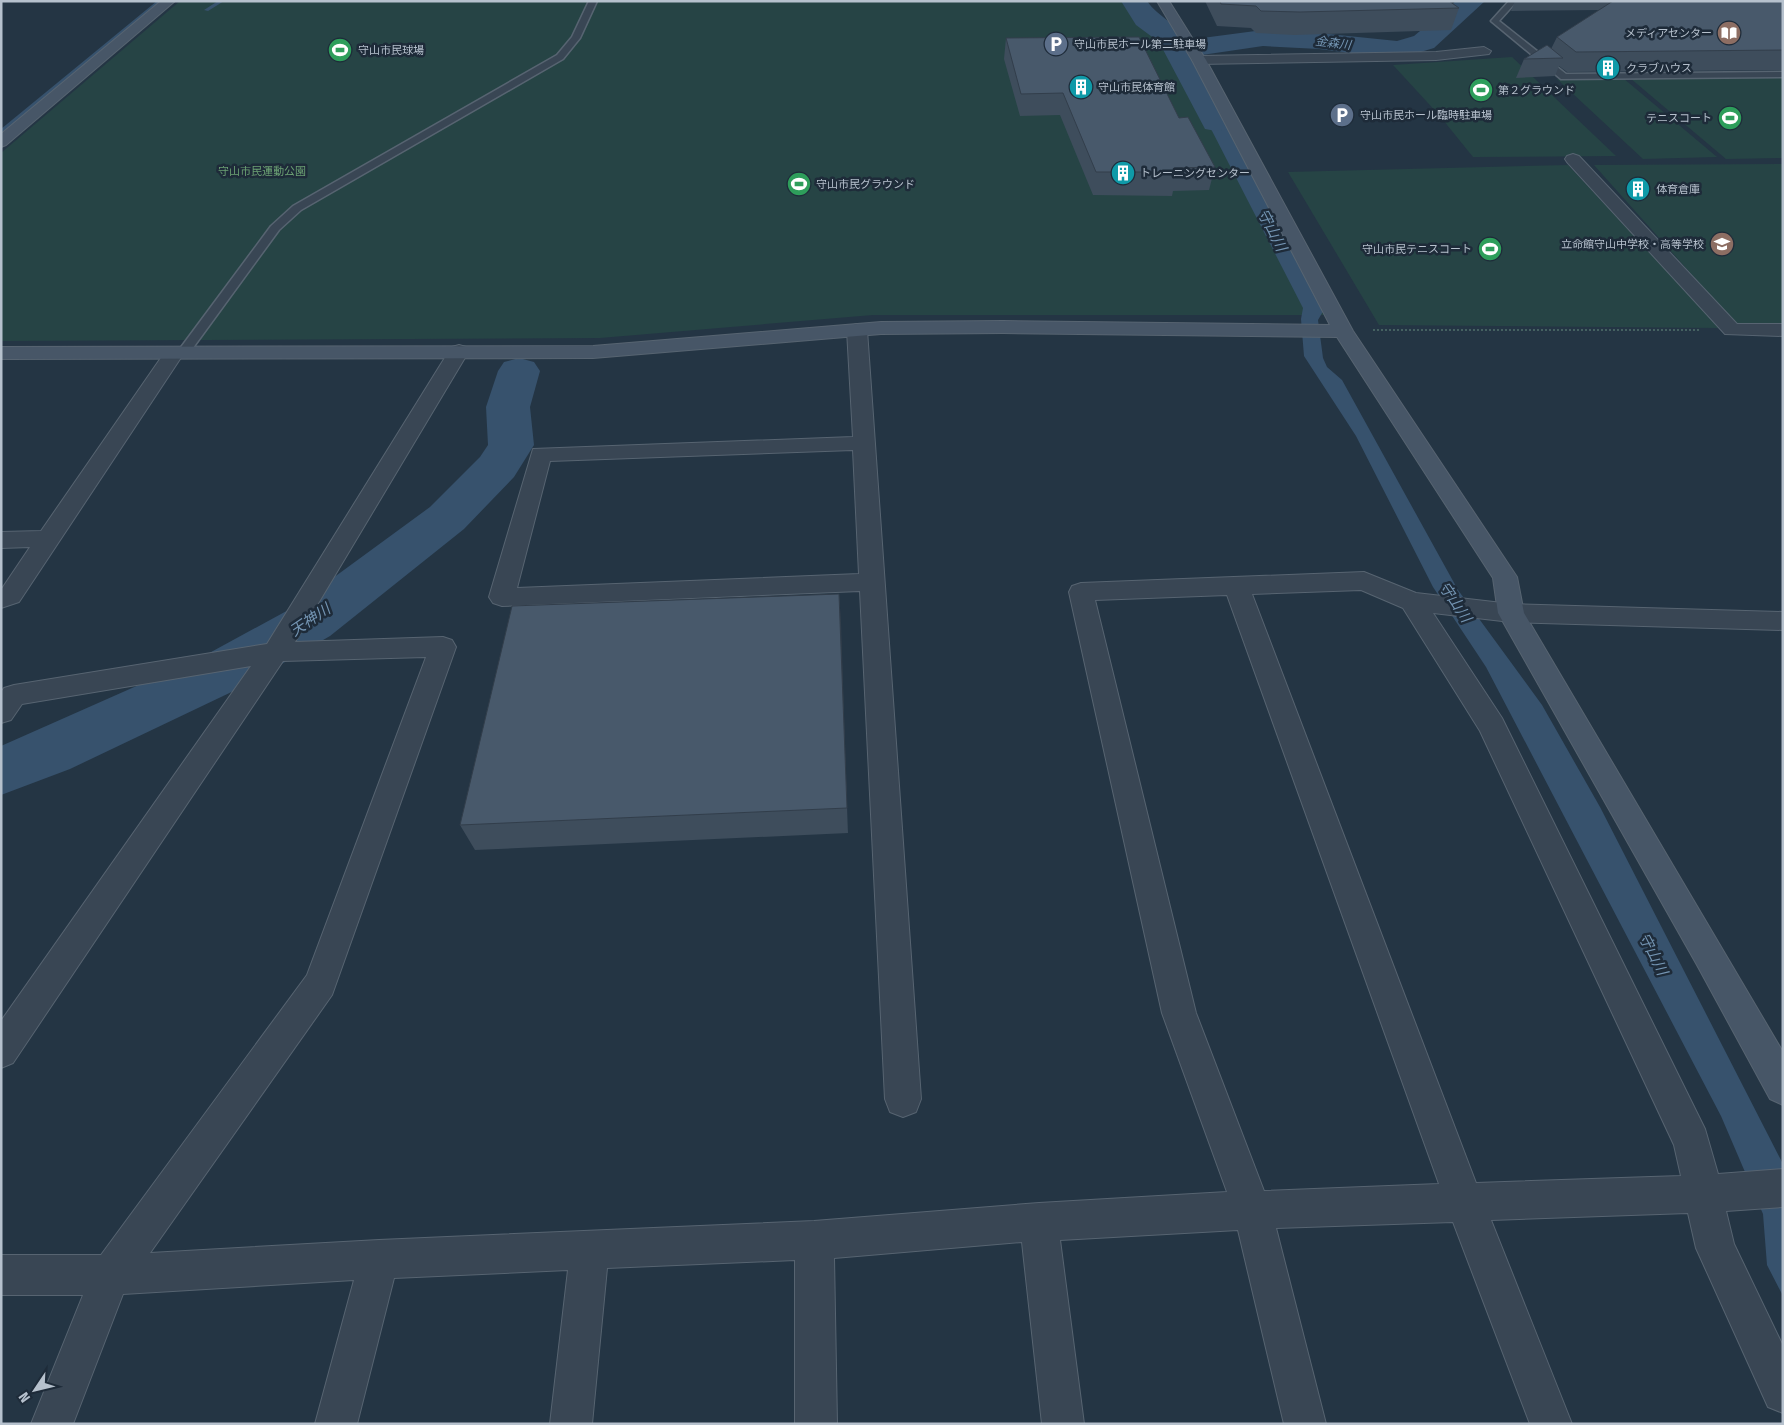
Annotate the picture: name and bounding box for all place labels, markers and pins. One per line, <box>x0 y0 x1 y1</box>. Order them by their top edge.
library icon: メディアセンター <box>1716 20 1742 46</box>
place label: メディアセンター <box>1625 27 1712 40</box>
parking icon: 守山市民ホール第二駐車場 <box>1043 31 1069 57</box>
sports icon: 守山市民球場 <box>327 37 353 63</box>
place label: 守山市民ホール第二駐車場 <box>1074 38 1206 51</box>
place label: 守山市民球場 <box>358 44 424 57</box>
building icon: クラブハウス <box>1595 55 1621 81</box>
place label: クラブハウス <box>1626 62 1692 75</box>
building icon: 守山市民体育館 <box>1068 74 1094 100</box>
sports icon: 第２グラウンド <box>1468 77 1494 103</box>
place label: 守山市民体育館 <box>1098 81 1175 94</box>
place label: 第２グラウンド <box>1498 84 1575 97</box>
parking icon: 守山市民ホール臨時駐車場 <box>1329 102 1355 128</box>
sports icon: テニスコート <box>1717 105 1743 131</box>
place label: 守山市民ホール臨時駐車場 <box>1360 109 1492 122</box>
place label: テニスコート <box>1646 112 1712 125</box>
building icon: トレーニングセンター <box>1110 160 1136 186</box>
place label: トレーニングセンター <box>1140 167 1250 180</box>
sports icon: 守山市民グラウンド <box>786 171 812 197</box>
building icon: 体育倉庫 <box>1625 176 1651 202</box>
place label: 守山市民グラウンド <box>816 178 915 191</box>
place label: 体育倉庫 <box>1656 183 1700 196</box>
school or university icon: 立命館守山中学校・高等学校 <box>1709 231 1735 257</box>
sports icon: 守山市民テニスコート <box>1477 236 1503 262</box>
place label: 立命館守山中学校・高等学校 <box>1561 238 1704 251</box>
place label: 守山市民テニスコート <box>1362 243 1472 256</box>

